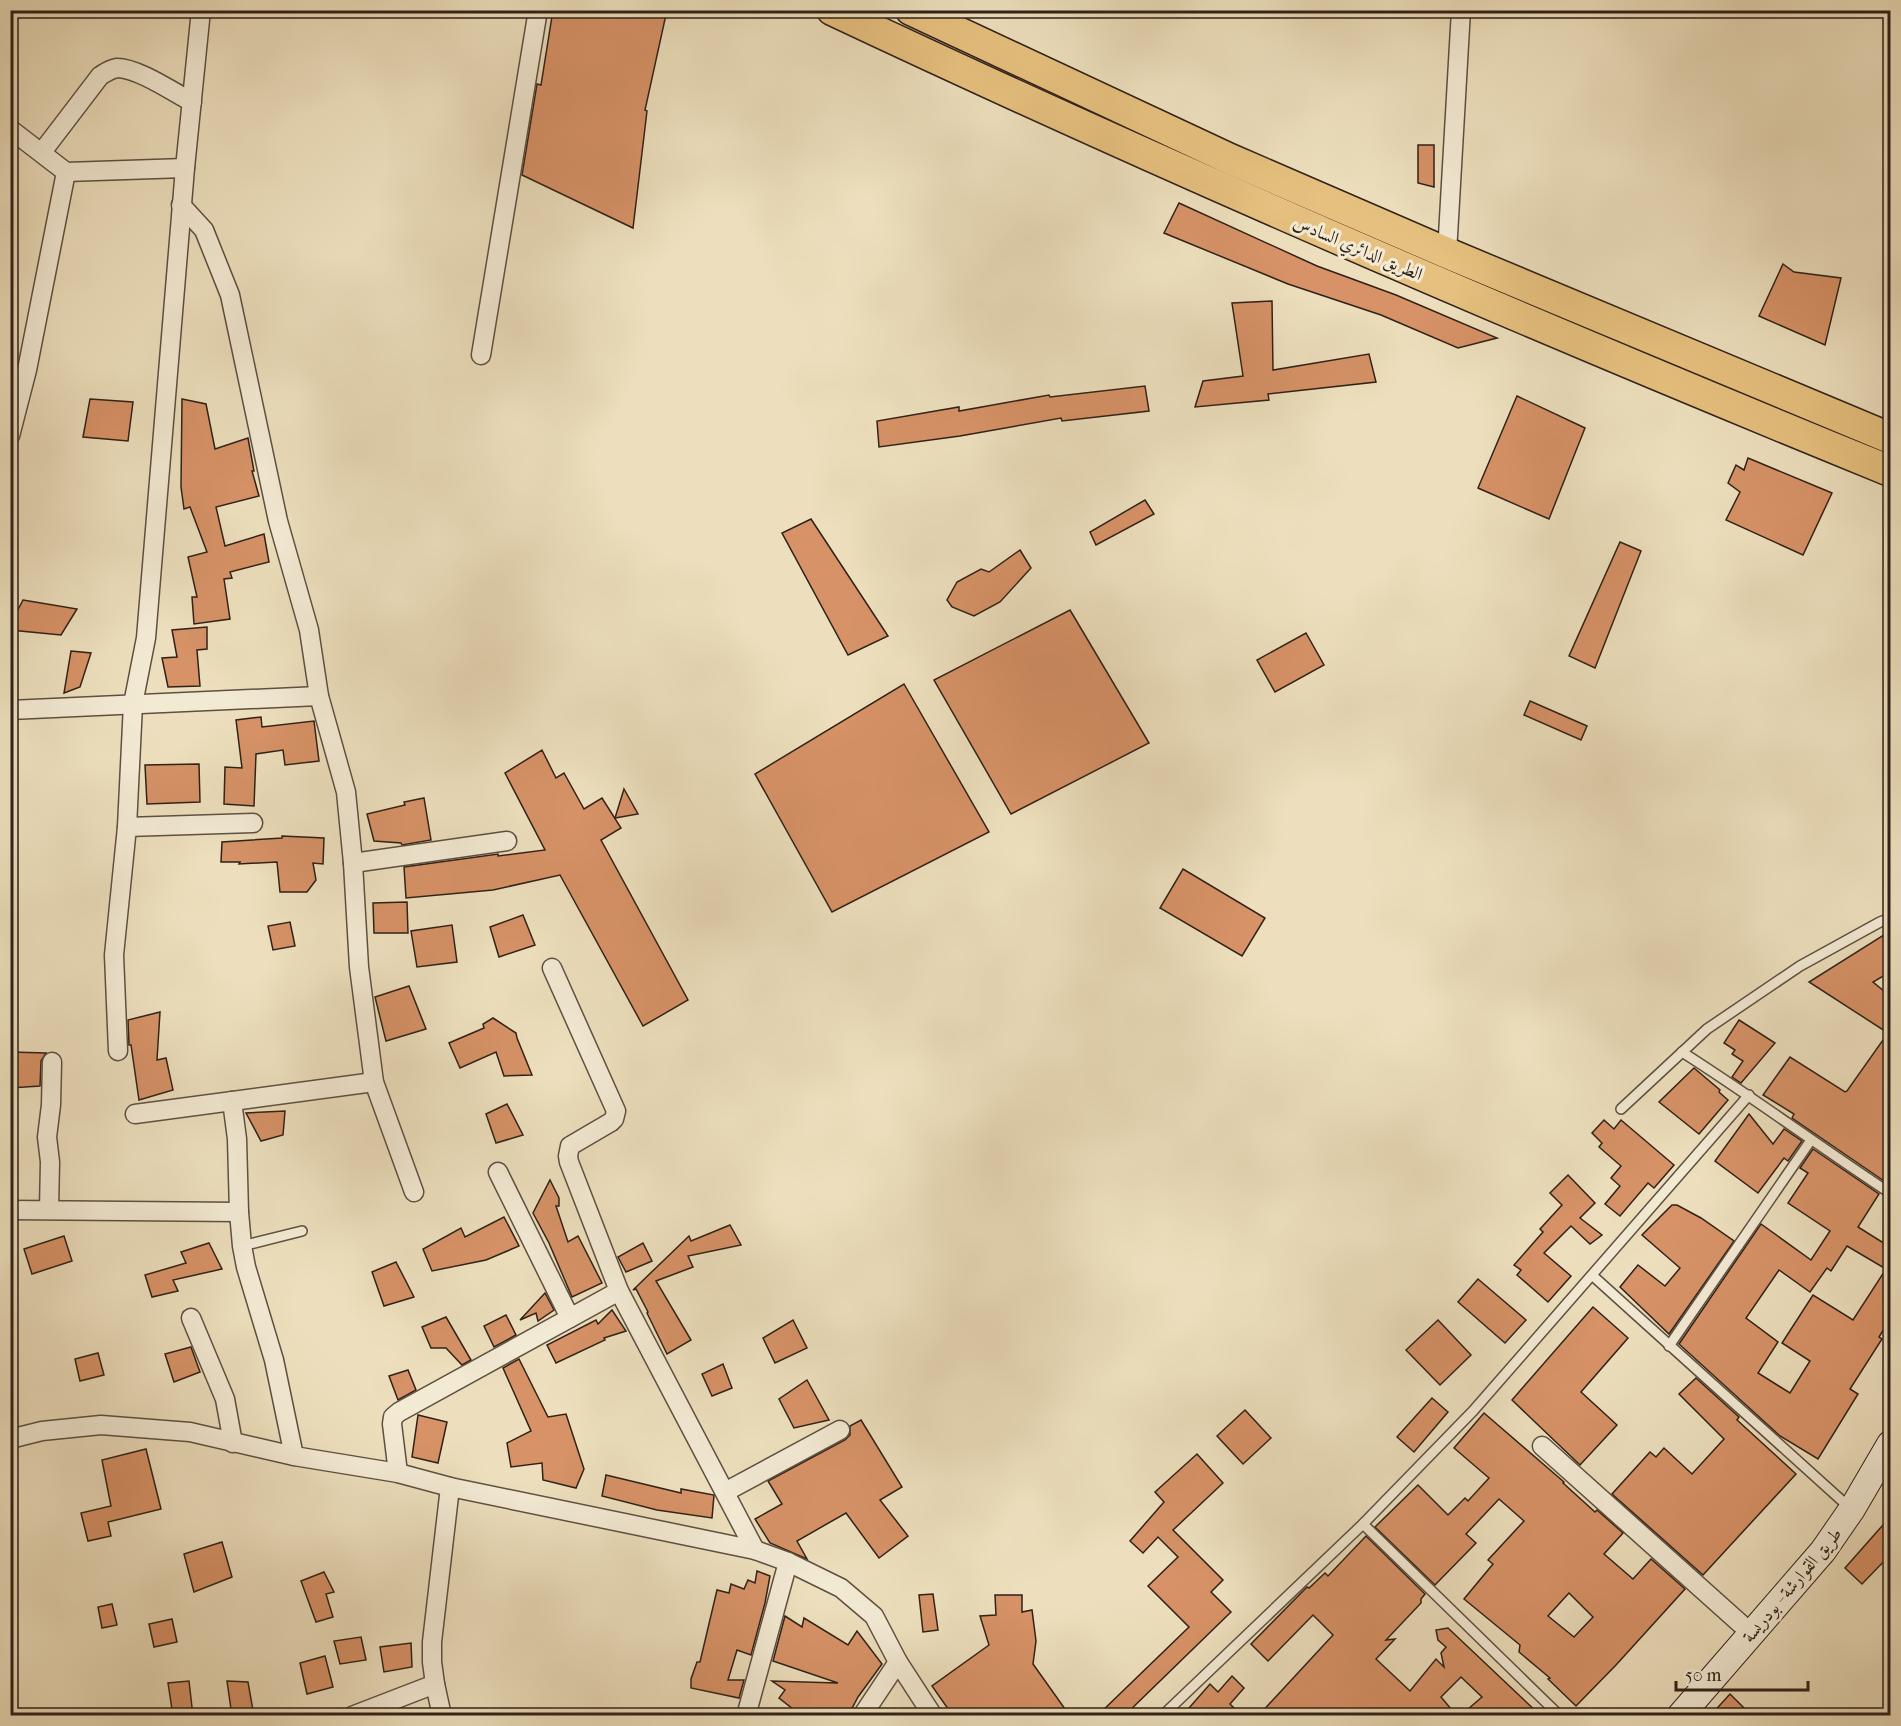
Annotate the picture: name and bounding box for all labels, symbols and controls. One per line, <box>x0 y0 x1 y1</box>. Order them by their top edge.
street label: الطريق الدائري السادس <box>1289 212 1426 289</box>
street label: طريق القوارشة - بودريسة <box>1738 1524 1847 1648</box>
scale bar <box>1676 1654 1808 1692</box>
text: 50 m <box>1685 1665 1722 1686</box>

